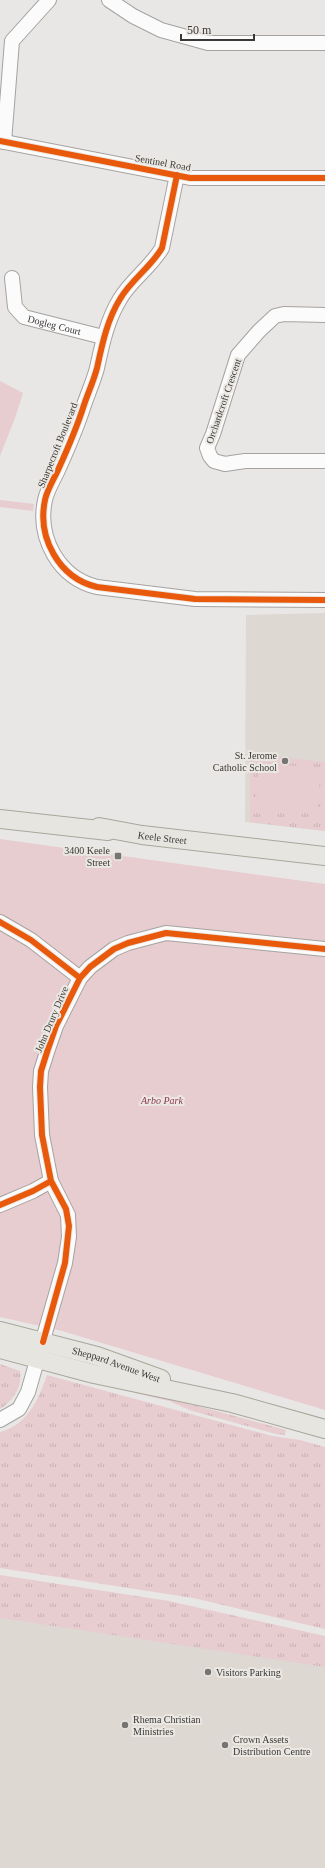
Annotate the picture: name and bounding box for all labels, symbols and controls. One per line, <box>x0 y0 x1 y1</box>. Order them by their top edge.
scale bar <box>181 16 254 42</box>
text: 50 m <box>187 23 212 37</box>
street label: Sentinel Road <box>134 152 192 173</box>
street label: Dogleg Court <box>26 313 82 337</box>
street label: Orchardcroft Crescent <box>204 357 243 445</box>
street label: Sharpecroft Boulevard <box>35 401 80 489</box>
place label: St. Jerome Catholic School <box>213 750 278 773</box>
marker: St. Jerome Catholic School <box>280 756 290 766</box>
street label: Keele Street <box>137 829 188 846</box>
place label: 3400 Keele Street <box>64 845 111 868</box>
marker: 3400 Keele Street <box>113 851 123 861</box>
street label: John Drury Drive <box>33 984 71 1054</box>
park label: Arbo Park <box>140 1095 184 1106</box>
street label: Sheppard Avenue West <box>71 1345 162 1384</box>
marker: Visitors Parking <box>203 1667 213 1677</box>
place label: Visitors Parking <box>216 1667 281 1678</box>
place label: Rhema Christian Ministries <box>133 1714 201 1737</box>
marker: Rhema Christian Ministries <box>120 1720 130 1730</box>
place label: Crown Assets Distribution Centre <box>233 1734 311 1757</box>
marker: Crown Assets Distribution Centre <box>220 1740 230 1750</box>

